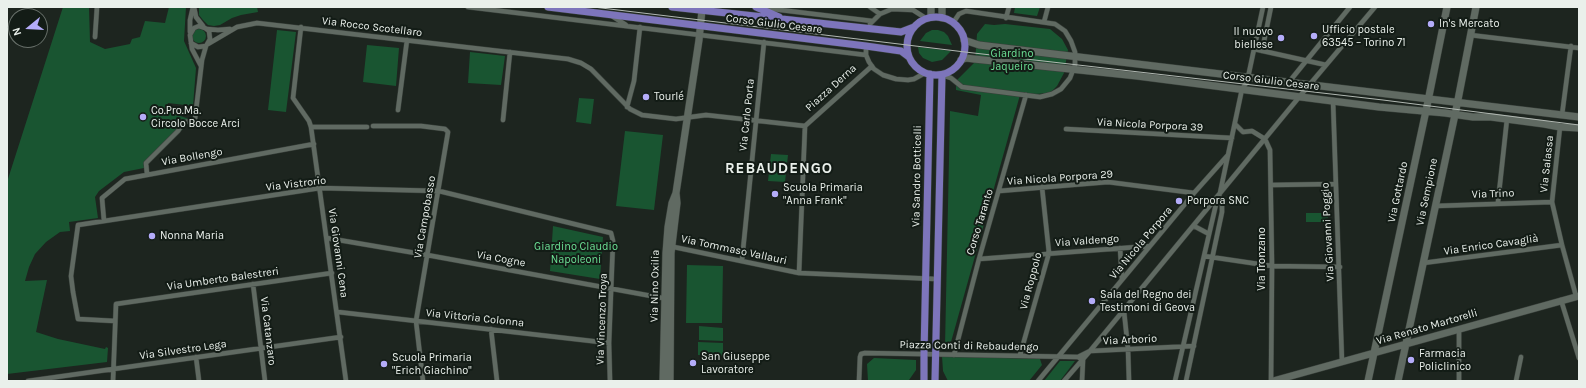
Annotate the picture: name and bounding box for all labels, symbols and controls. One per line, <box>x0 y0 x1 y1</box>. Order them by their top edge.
north arrow <box>8 8 48 48</box>
street label: Corso Giulio Cesare <box>725 12 823 36</box>
street label: Via Rocco Scotellaro <box>321 14 423 40</box>
place label: In's Mercato <box>1439 17 1499 31</box>
marker: In's Mercato <box>1426 19 1436 29</box>
place label: Ufficio postale 63545 – Torino 71 <box>1322 23 1406 49</box>
place label: Il nuovo biellese <box>1233 25 1273 51</box>
text: N <box>10 26 24 37</box>
marker: Ufficio postale 63545 – Torino 71 <box>1309 31 1319 41</box>
marker: Il nuovo biellese <box>1276 33 1286 43</box>
park label: Giardino Jaqueiro <box>991 47 1033 73</box>
street label: Piazza Derna <box>803 62 859 114</box>
street label: Corso Giulio Cesare <box>1222 69 1320 93</box>
street label: Via Carlo Porta <box>737 78 757 152</box>
place label: Tourlé <box>654 90 684 104</box>
marker: Tourlé <box>641 92 651 102</box>
place label: Co.Pro.Ma. Circolo Bocce Arci <box>151 104 240 130</box>
marker: Co.Pro.Ma. Circolo Bocce Arci <box>138 112 148 122</box>
street label: Via Nicola Porpora 39 <box>1097 116 1203 134</box>
street label: Via Sandro Botticelli <box>910 125 924 227</box>
street label: Via Salassa <box>1537 135 1557 193</box>
street label: Via Bollengo <box>160 145 224 169</box>
street label: Via Sempione <box>1413 157 1441 227</box>
district label: REBAUDENGO <box>725 160 833 178</box>
street label: Via Gottardo <box>1385 160 1411 224</box>
street label: Via Nicola Porpora 29 <box>1007 168 1113 188</box>
street label: Via Vistrorio <box>265 174 327 194</box>
street label: Via Campobasso <box>411 175 439 259</box>
place label: Scuola Primaria "Anna Frank" <box>783 181 863 207</box>
street label: Via Giovanni Poggio <box>1319 182 1337 282</box>
street label: Corso Taranto <box>964 187 996 257</box>
street label: Via Trino <box>1471 187 1515 201</box>
marker: Scuola Primaria "Anna Frank" <box>770 189 780 199</box>
place label: Porpora SNC <box>1187 194 1249 208</box>
marker: Porpora SNC <box>1174 196 1184 206</box>
street label: Via Nicola Porpora <box>1107 204 1175 282</box>
street label: Via Giovanni Cena <box>325 207 351 299</box>
street label: Via Tronzano <box>1255 227 1269 291</box>
place label: Nonna Maria <box>160 229 224 243</box>
marker: Nonna Maria <box>147 231 157 241</box>
street label: Via Tommaso Vallauri <box>680 232 788 268</box>
street label: Via Valdengo <box>1055 232 1119 250</box>
street label: Via Enrico Cavaglià <box>1443 232 1539 258</box>
park label: Giardino Claudio Napoleoni <box>534 240 618 266</box>
street label: Via Cogne <box>476 248 526 270</box>
street label: Via Nino Oxilia <box>648 250 662 322</box>
street label: Via Roppolo <box>1017 251 1045 311</box>
street label: Via Umberto Balestreri <box>166 265 280 293</box>
street label: Via Vincenzo Troya <box>594 273 610 365</box>
place label: Sala del Regno dei Testimoni di Geova <box>1100 288 1195 314</box>
street label: Via Catanzaro <box>257 296 279 366</box>
marker: Sala del Regno dei Testimoni di Geova <box>1087 296 1097 306</box>
street label: Via Vittoria Colonna <box>425 306 525 330</box>
street label: Via Renato Martorelli <box>1375 306 1479 348</box>
street label: Via Arborio <box>1103 332 1157 348</box>
street label: Via Silvestro Lega <box>139 337 227 363</box>
street label: Piazza Conti di Rebaudengo <box>899 338 1039 354</box>
place label: Farmacia Policlinico <box>1419 347 1471 373</box>
place label: San Giuseppe Lavoratore <box>701 350 770 376</box>
place label: Scuola Primaria "Erich Giachino" <box>392 351 472 377</box>
marker: Farmacia Policlinico <box>1406 355 1416 365</box>
marker: San Giuseppe Lavoratore <box>688 358 698 368</box>
marker: Scuola Primaria "Erich Giachino" <box>379 359 389 369</box>

